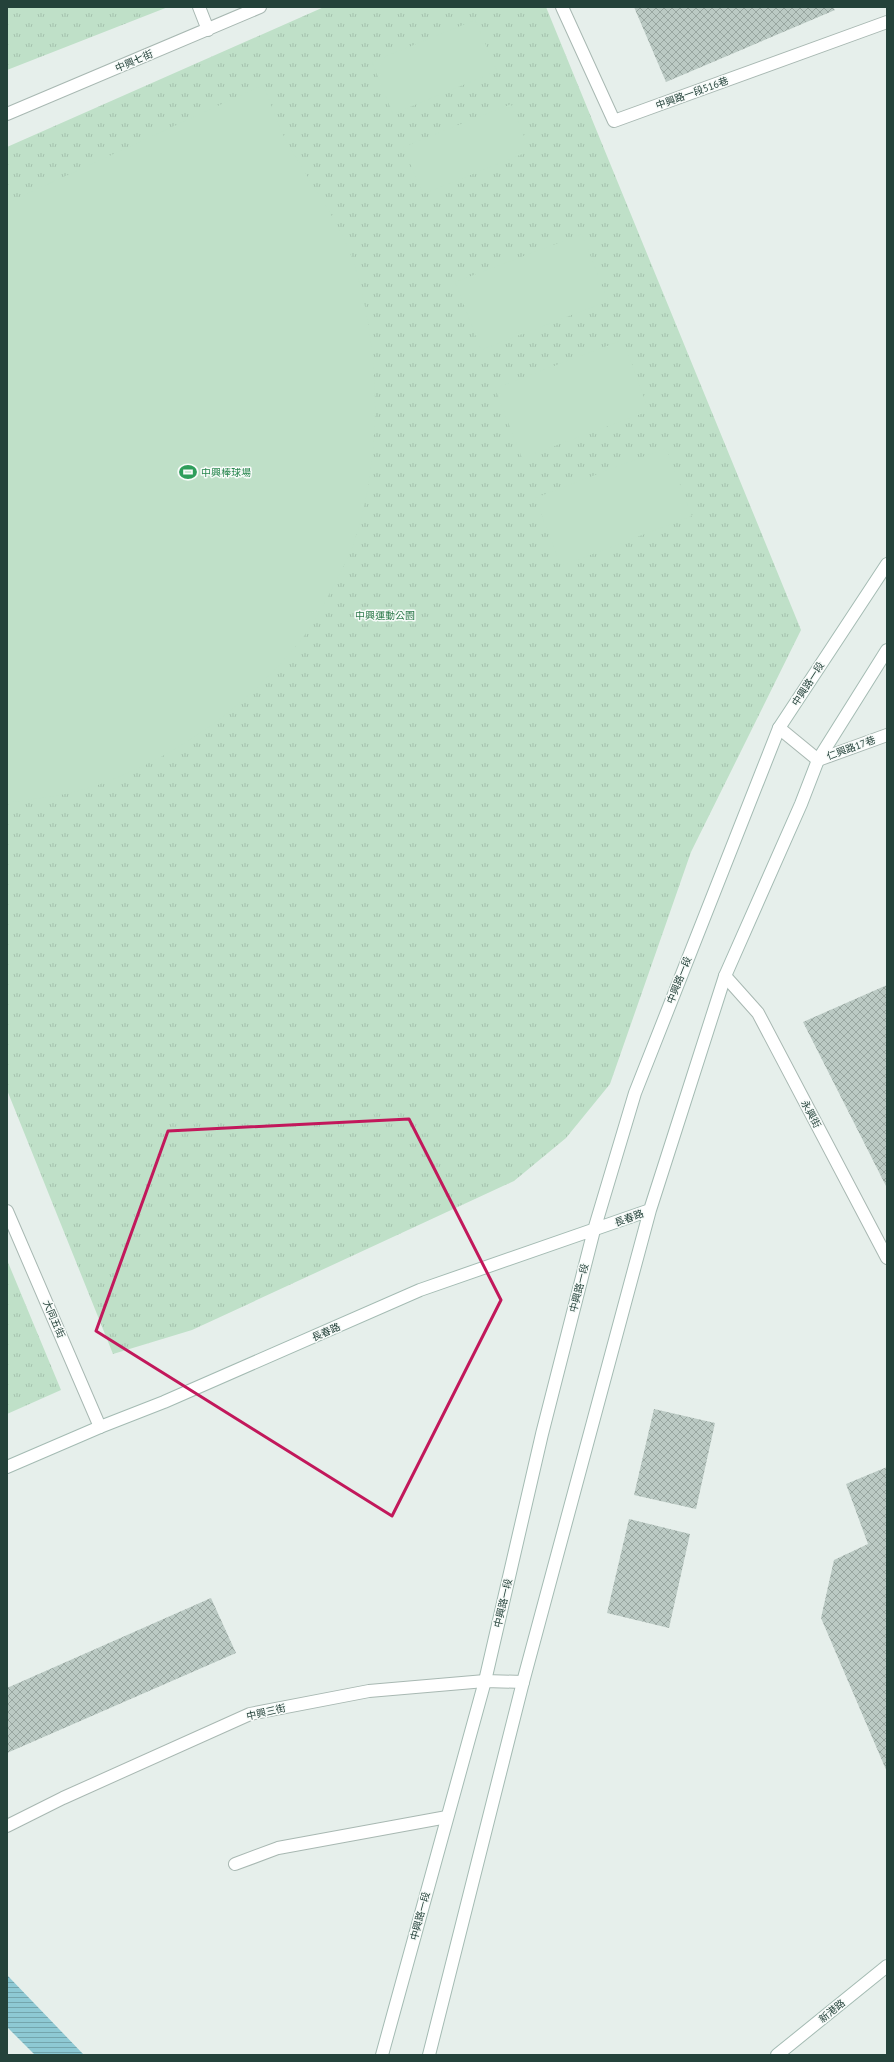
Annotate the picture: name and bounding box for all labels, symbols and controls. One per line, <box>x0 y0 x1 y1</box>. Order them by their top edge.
street label: 中興七街 <box>113 47 155 75</box>
street label: 中興路一段516巷 <box>654 74 730 112</box>
sports icon: 中興棒球場 <box>178 462 198 482</box>
place label: 中興棒球場 <box>201 466 251 479</box>
park label: 中興運動公園 <box>355 609 415 622</box>
street label: 中興路一段 <box>789 659 827 709</box>
street label: 仁興路17巷 <box>825 733 877 763</box>
street label: 中興路一段 <box>664 954 694 1006</box>
street label: 永興街 <box>798 1098 824 1130</box>
street label: 長春路 <box>613 1207 645 1229</box>
street label: 中興路一段 <box>567 1262 591 1314</box>
street label: 大同五街 <box>40 1298 68 1340</box>
street label: 長春路 <box>310 1320 342 1344</box>
street label: 中興路一段 <box>491 1577 515 1629</box>
street label: 中興三街 <box>245 1701 287 1723</box>
street label: 中興路一段 <box>407 1890 433 1942</box>
street label: 新港路 <box>816 1997 848 2025</box>

